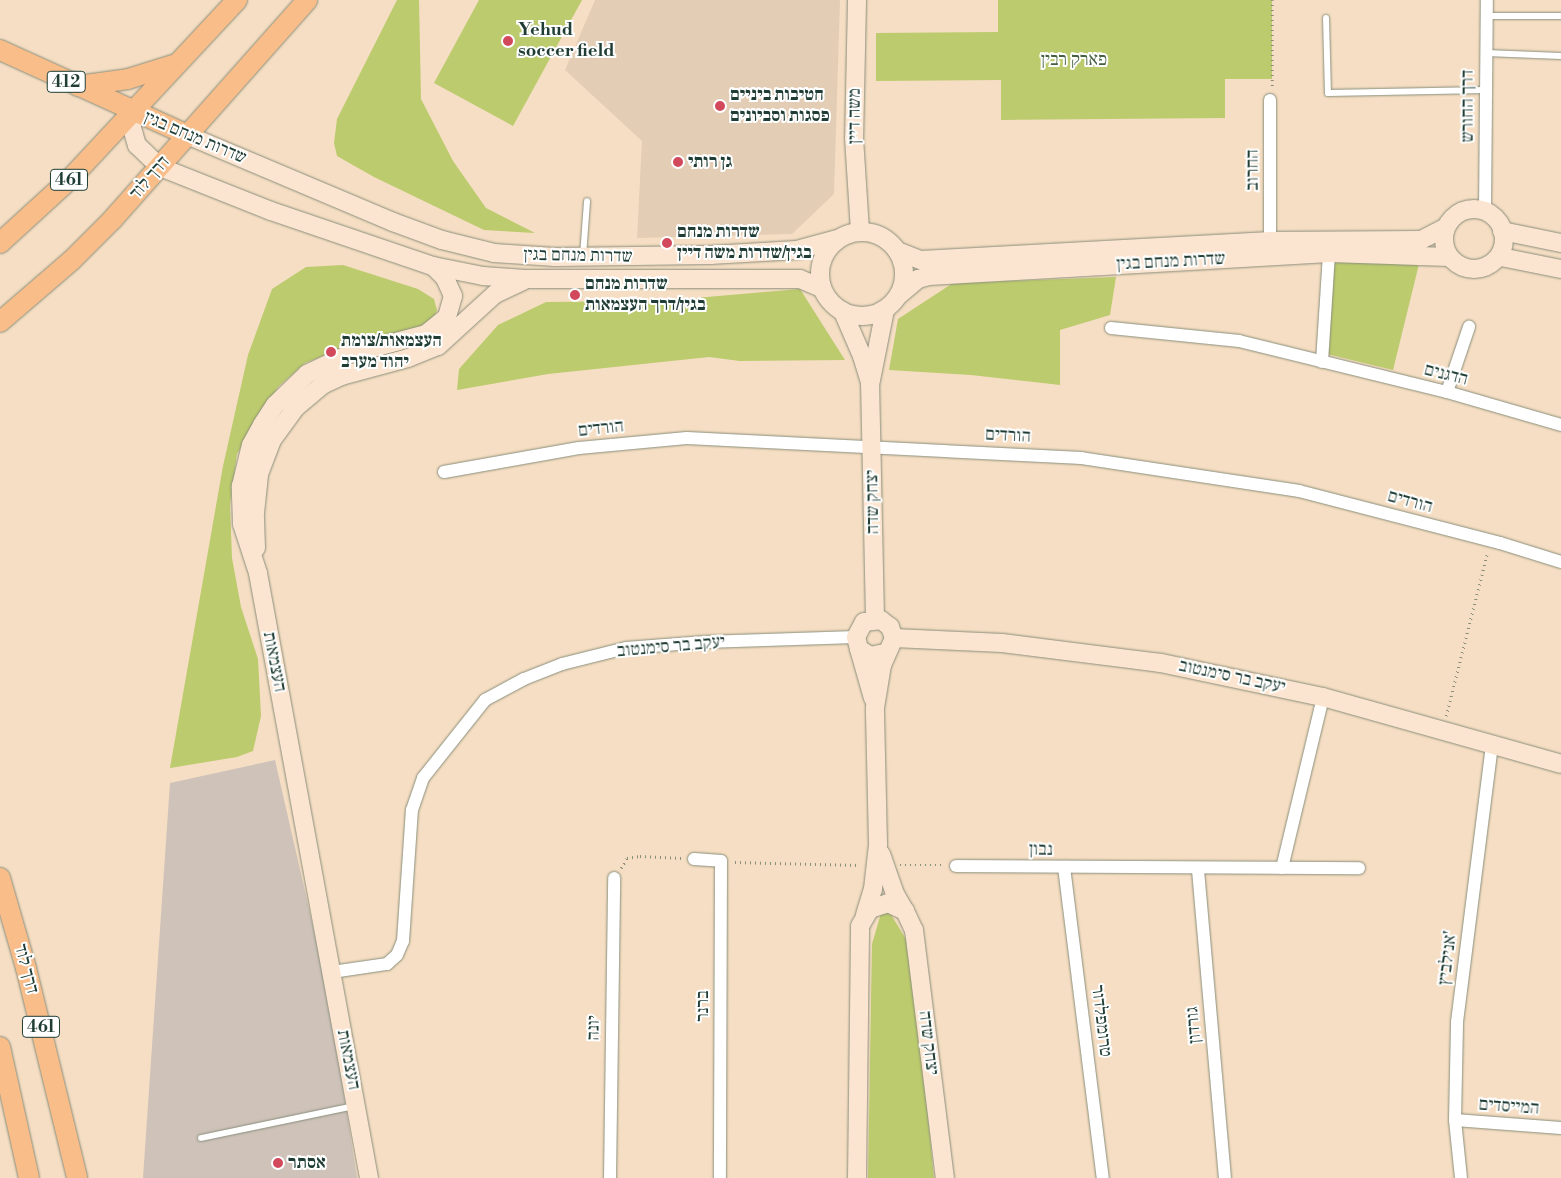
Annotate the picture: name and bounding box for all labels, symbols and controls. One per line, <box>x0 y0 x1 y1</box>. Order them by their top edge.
place label: Yehud soccer field <box>518 20 615 62</box>
marker: Yehud soccer field <box>502 35 514 47</box>
park label: פארק רבין <box>1041 49 1107 71</box>
road number: 412 <box>46 68 86 95</box>
street label: דרך החורש <box>1457 70 1479 142</box>
place label: חטיבות ביניים פסגות וסביונים <box>730 85 830 128</box>
street label: משה דיין <box>844 88 866 144</box>
marker: חטיבות ביניים פסגות וסביונים <box>714 100 726 112</box>
street label: שדרות מנחם בגין <box>141 107 249 169</box>
street label: החרוב <box>1242 149 1264 191</box>
place label: גן רותי <box>688 151 732 173</box>
street label: דרך לוד <box>125 152 175 204</box>
marker: גן רותי <box>672 156 684 168</box>
road number: 461 <box>49 166 89 194</box>
place label: שדרות מנחם בגין/שדרות משה דיין <box>677 222 812 264</box>
marker: שדרות מנחם בגין/שדרות משה דיין <box>661 237 673 249</box>
street label: שדרות מנחם בגין <box>523 244 633 268</box>
street label: שדרות מנחם בגין <box>1116 248 1226 276</box>
place label: שדרות מנחם בגין/דרך העצמאות <box>585 274 706 316</box>
marker: שדרות מנחם בגין/דרך העצמאות <box>569 289 581 301</box>
place label: העצמאות/צומת יהוד מערב <box>341 331 442 374</box>
marker: העצמאות/צומת יהוד מערב <box>325 346 337 358</box>
street label: הדגנים <box>1422 359 1470 391</box>
street label: הורדים <box>577 416 625 442</box>
street label: הורדים <box>985 424 1031 448</box>
street label: יצחק שדה <box>862 469 884 535</box>
street label: הורדים <box>1385 486 1435 518</box>
street label: העצמאות <box>258 630 290 694</box>
street label: יעקב בר סימנטוב <box>616 632 726 662</box>
street label: יעקב בר סימנטוב <box>1177 655 1287 699</box>
street label: נבון <box>1029 839 1053 861</box>
street label: אנילביץ' <box>1434 930 1462 986</box>
street label: דרך לוד <box>9 942 43 996</box>
street label: טרומפלדור <box>1086 984 1116 1058</box>
street label: ברנר <box>692 990 714 1022</box>
street label: גורדון <box>1182 1006 1206 1044</box>
street label: יצחק שדה <box>913 1010 943 1076</box>
road number: 461 <box>21 1014 61 1040</box>
street label: יונה <box>583 1015 605 1041</box>
street label: העצמאות <box>332 1028 364 1092</box>
street label: המייסדים <box>1478 1094 1540 1120</box>
place label: אסתר <box>288 1152 326 1174</box>
marker: אסתר <box>272 1157 284 1169</box>

